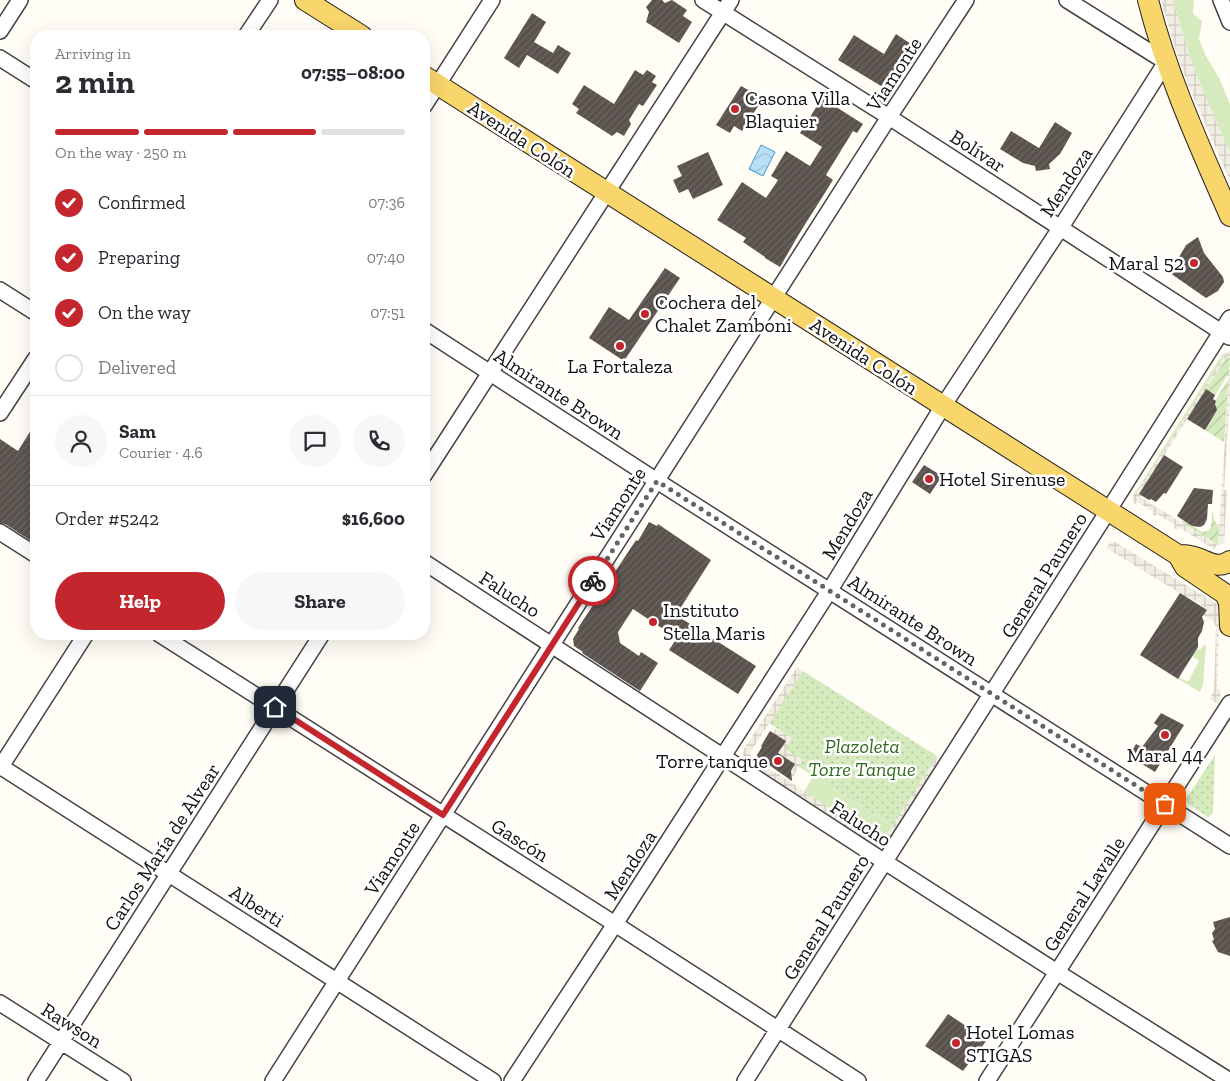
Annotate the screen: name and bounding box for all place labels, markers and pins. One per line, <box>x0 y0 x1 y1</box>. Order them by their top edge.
place label: Casona Villa Blaquier <box>745 86 850 133</box>
marker: Casona Villa Blaquier <box>729 103 741 115</box>
place label: Maral 52 <box>1108 251 1184 275</box>
marker: Maral 52 <box>1188 257 1200 269</box>
place label: Cochera del Chalet Zamboni <box>655 290 792 337</box>
marker: Cochera del Chalet Zamboni <box>639 308 651 320</box>
marker: La Fortaleza <box>614 340 626 352</box>
place label: La Fortaleza <box>567 354 673 378</box>
place label: Hotel Sirenuse <box>939 467 1065 491</box>
marker: Hotel Sirenuse <box>923 473 935 485</box>
place label: Instituto Stella Maris <box>663 598 765 645</box>
marker: Instituto Stella Maris <box>647 616 659 628</box>
pin <box>254 686 296 728</box>
marker: Maral 44 <box>1159 729 1171 741</box>
place label: Maral 44 <box>1127 743 1204 767</box>
place label: Torre tanque <box>656 749 768 773</box>
marker: Torre tanque <box>772 755 784 767</box>
pin <box>1144 783 1186 825</box>
place label: Hotel Lomas STIGAS <box>966 1020 1074 1067</box>
marker: Hotel Lomas STIGAS <box>950 1037 962 1049</box>

